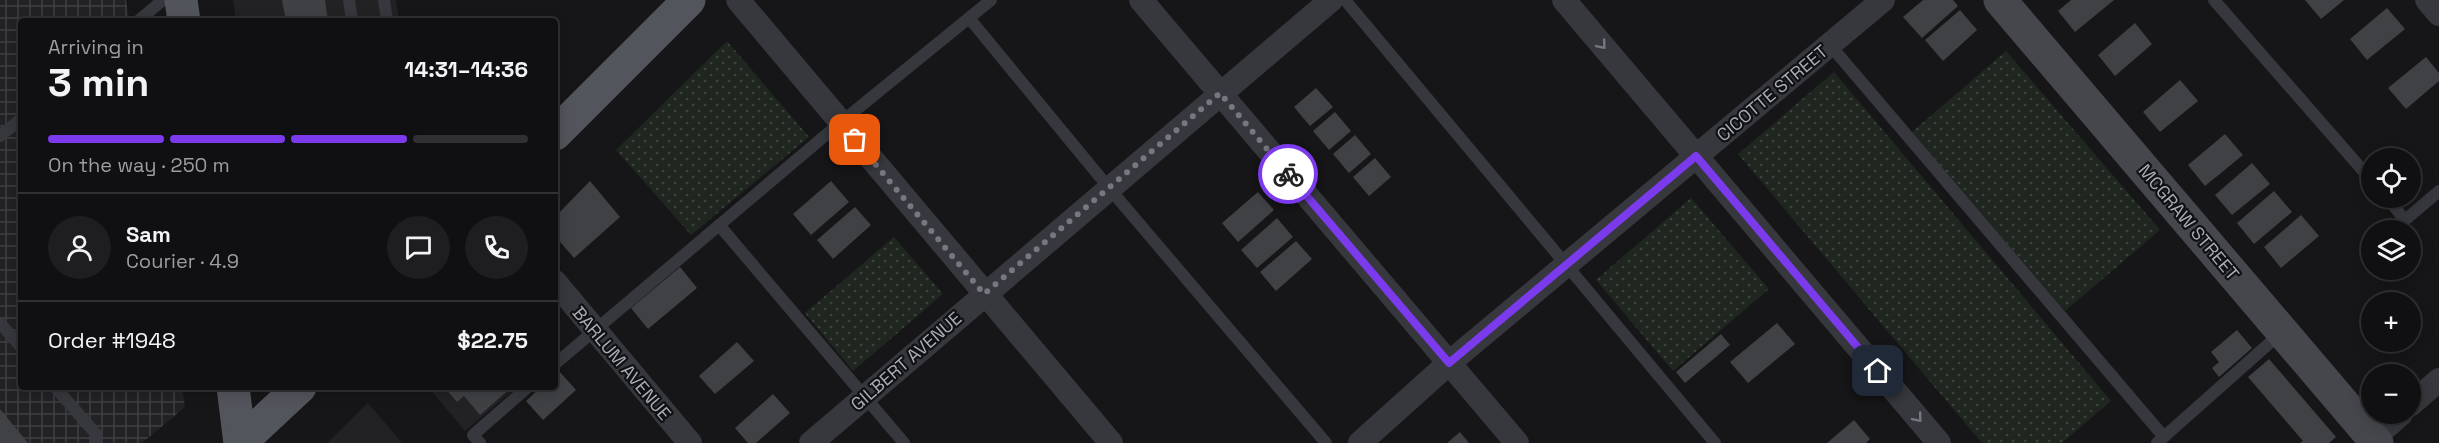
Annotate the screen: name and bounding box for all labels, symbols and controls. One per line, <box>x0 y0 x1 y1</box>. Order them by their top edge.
text: Arriving in <box>48 34 144 60</box>
one-way arrow <box>1594 38 1605 49</box>
street label: CICOTTE STREET <box>1712 40 1833 146</box>
text: 14:31–14:36 <box>404 55 528 83</box>
text: 3 min <box>48 58 149 107</box>
pin <box>829 114 880 165</box>
icon: bag <box>838 123 871 156</box>
courier <box>1258 144 1318 204</box>
map controls <box>2361 148 2421 424</box>
button: locate <box>2361 148 2421 208</box>
text: On the way · 250 m <box>48 152 230 178</box>
icon: bike <box>1272 158 1305 191</box>
street label: MCGRAW STREET <box>2134 159 2245 285</box>
button: person <box>48 216 111 279</box>
button: chat <box>387 216 450 279</box>
button: phone <box>465 216 528 279</box>
text: Sam <box>126 220 171 248</box>
button: layers <box>2361 220 2421 280</box>
text: Courier · 4.9 <box>126 248 239 274</box>
button: + <box>2361 292 2421 352</box>
street label: BARLUM AVENUE <box>568 301 676 425</box>
street label: GILBERT AVENUE <box>846 307 966 415</box>
text: Order #1948 <box>48 326 176 354</box>
text: $22.75 <box>457 326 528 354</box>
pin <box>1852 345 1903 396</box>
icon: home <box>1861 354 1894 387</box>
button: − <box>2361 364 2421 424</box>
one-way arrow <box>1911 411 1922 422</box>

